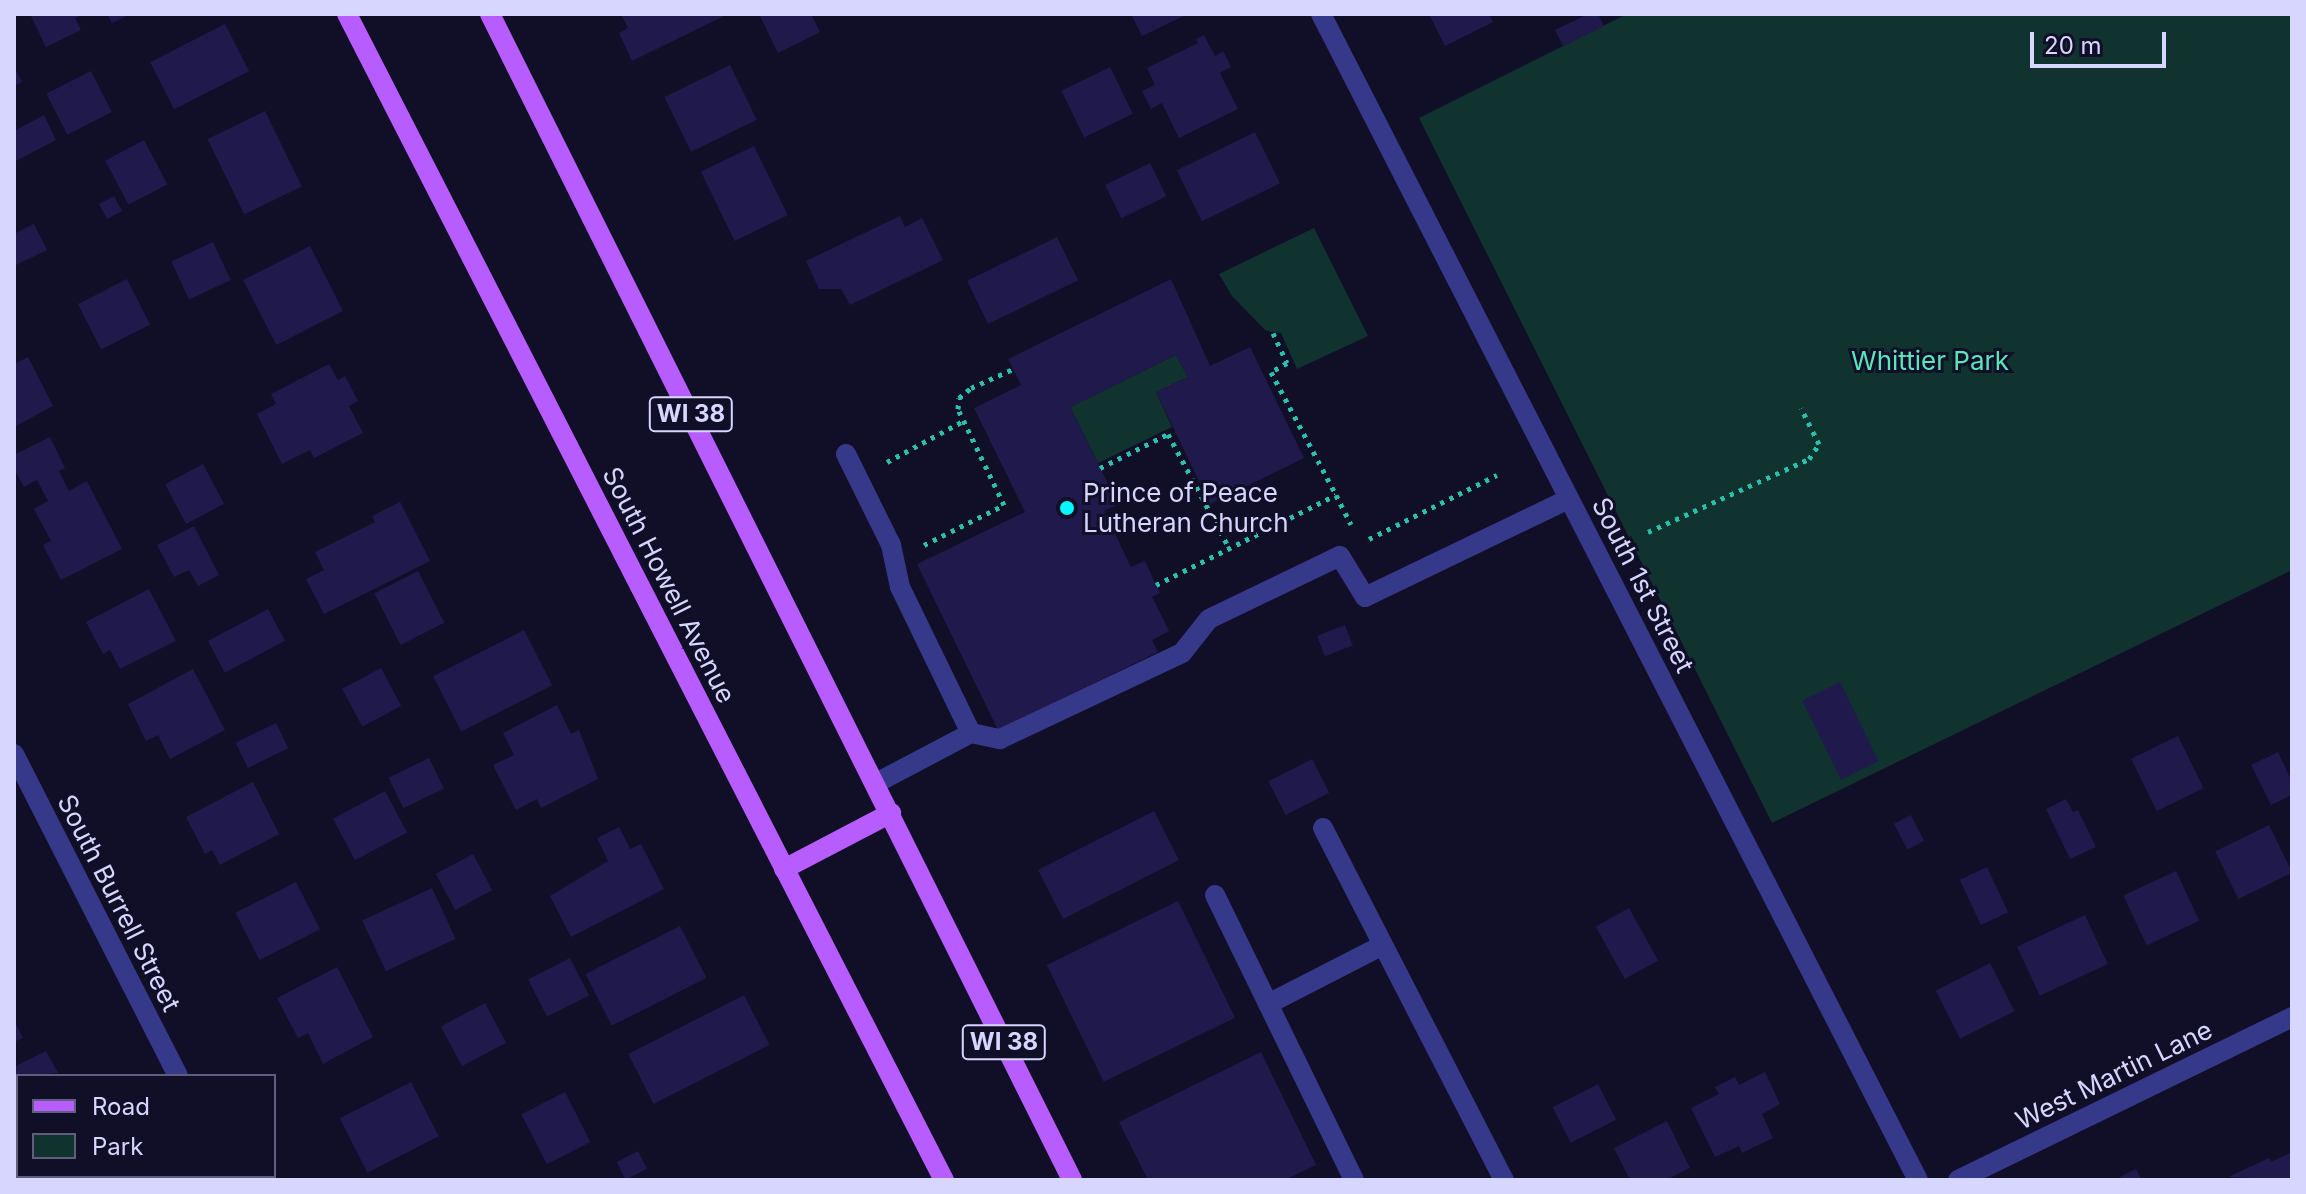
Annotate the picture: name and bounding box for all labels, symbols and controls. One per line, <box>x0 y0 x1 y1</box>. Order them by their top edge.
scale bar <box>2034 16 2170 66</box>
text: 20 m <box>2044 31 2102 60</box>
park label: Whittier Park <box>1851 345 2009 377</box>
road number: WI 38 <box>647 394 735 434</box>
street label: South Howell Avenue <box>596 462 742 708</box>
place label: Prince of Peace Lutheran Church <box>1083 477 1288 538</box>
street label: South 1st Street <box>1585 492 1701 678</box>
marker: Prince of Peace Lutheran Church <box>1058 499 1076 517</box>
street label: South Burrell Street <box>51 789 187 1017</box>
street label: West Martin Lane <box>2011 1014 2217 1136</box>
road number: WI 38 <box>960 1022 1048 1062</box>
legend <box>16 1074 276 1178</box>
text: Road <box>92 1092 150 1121</box>
text: Park <box>92 1132 143 1161</box>

